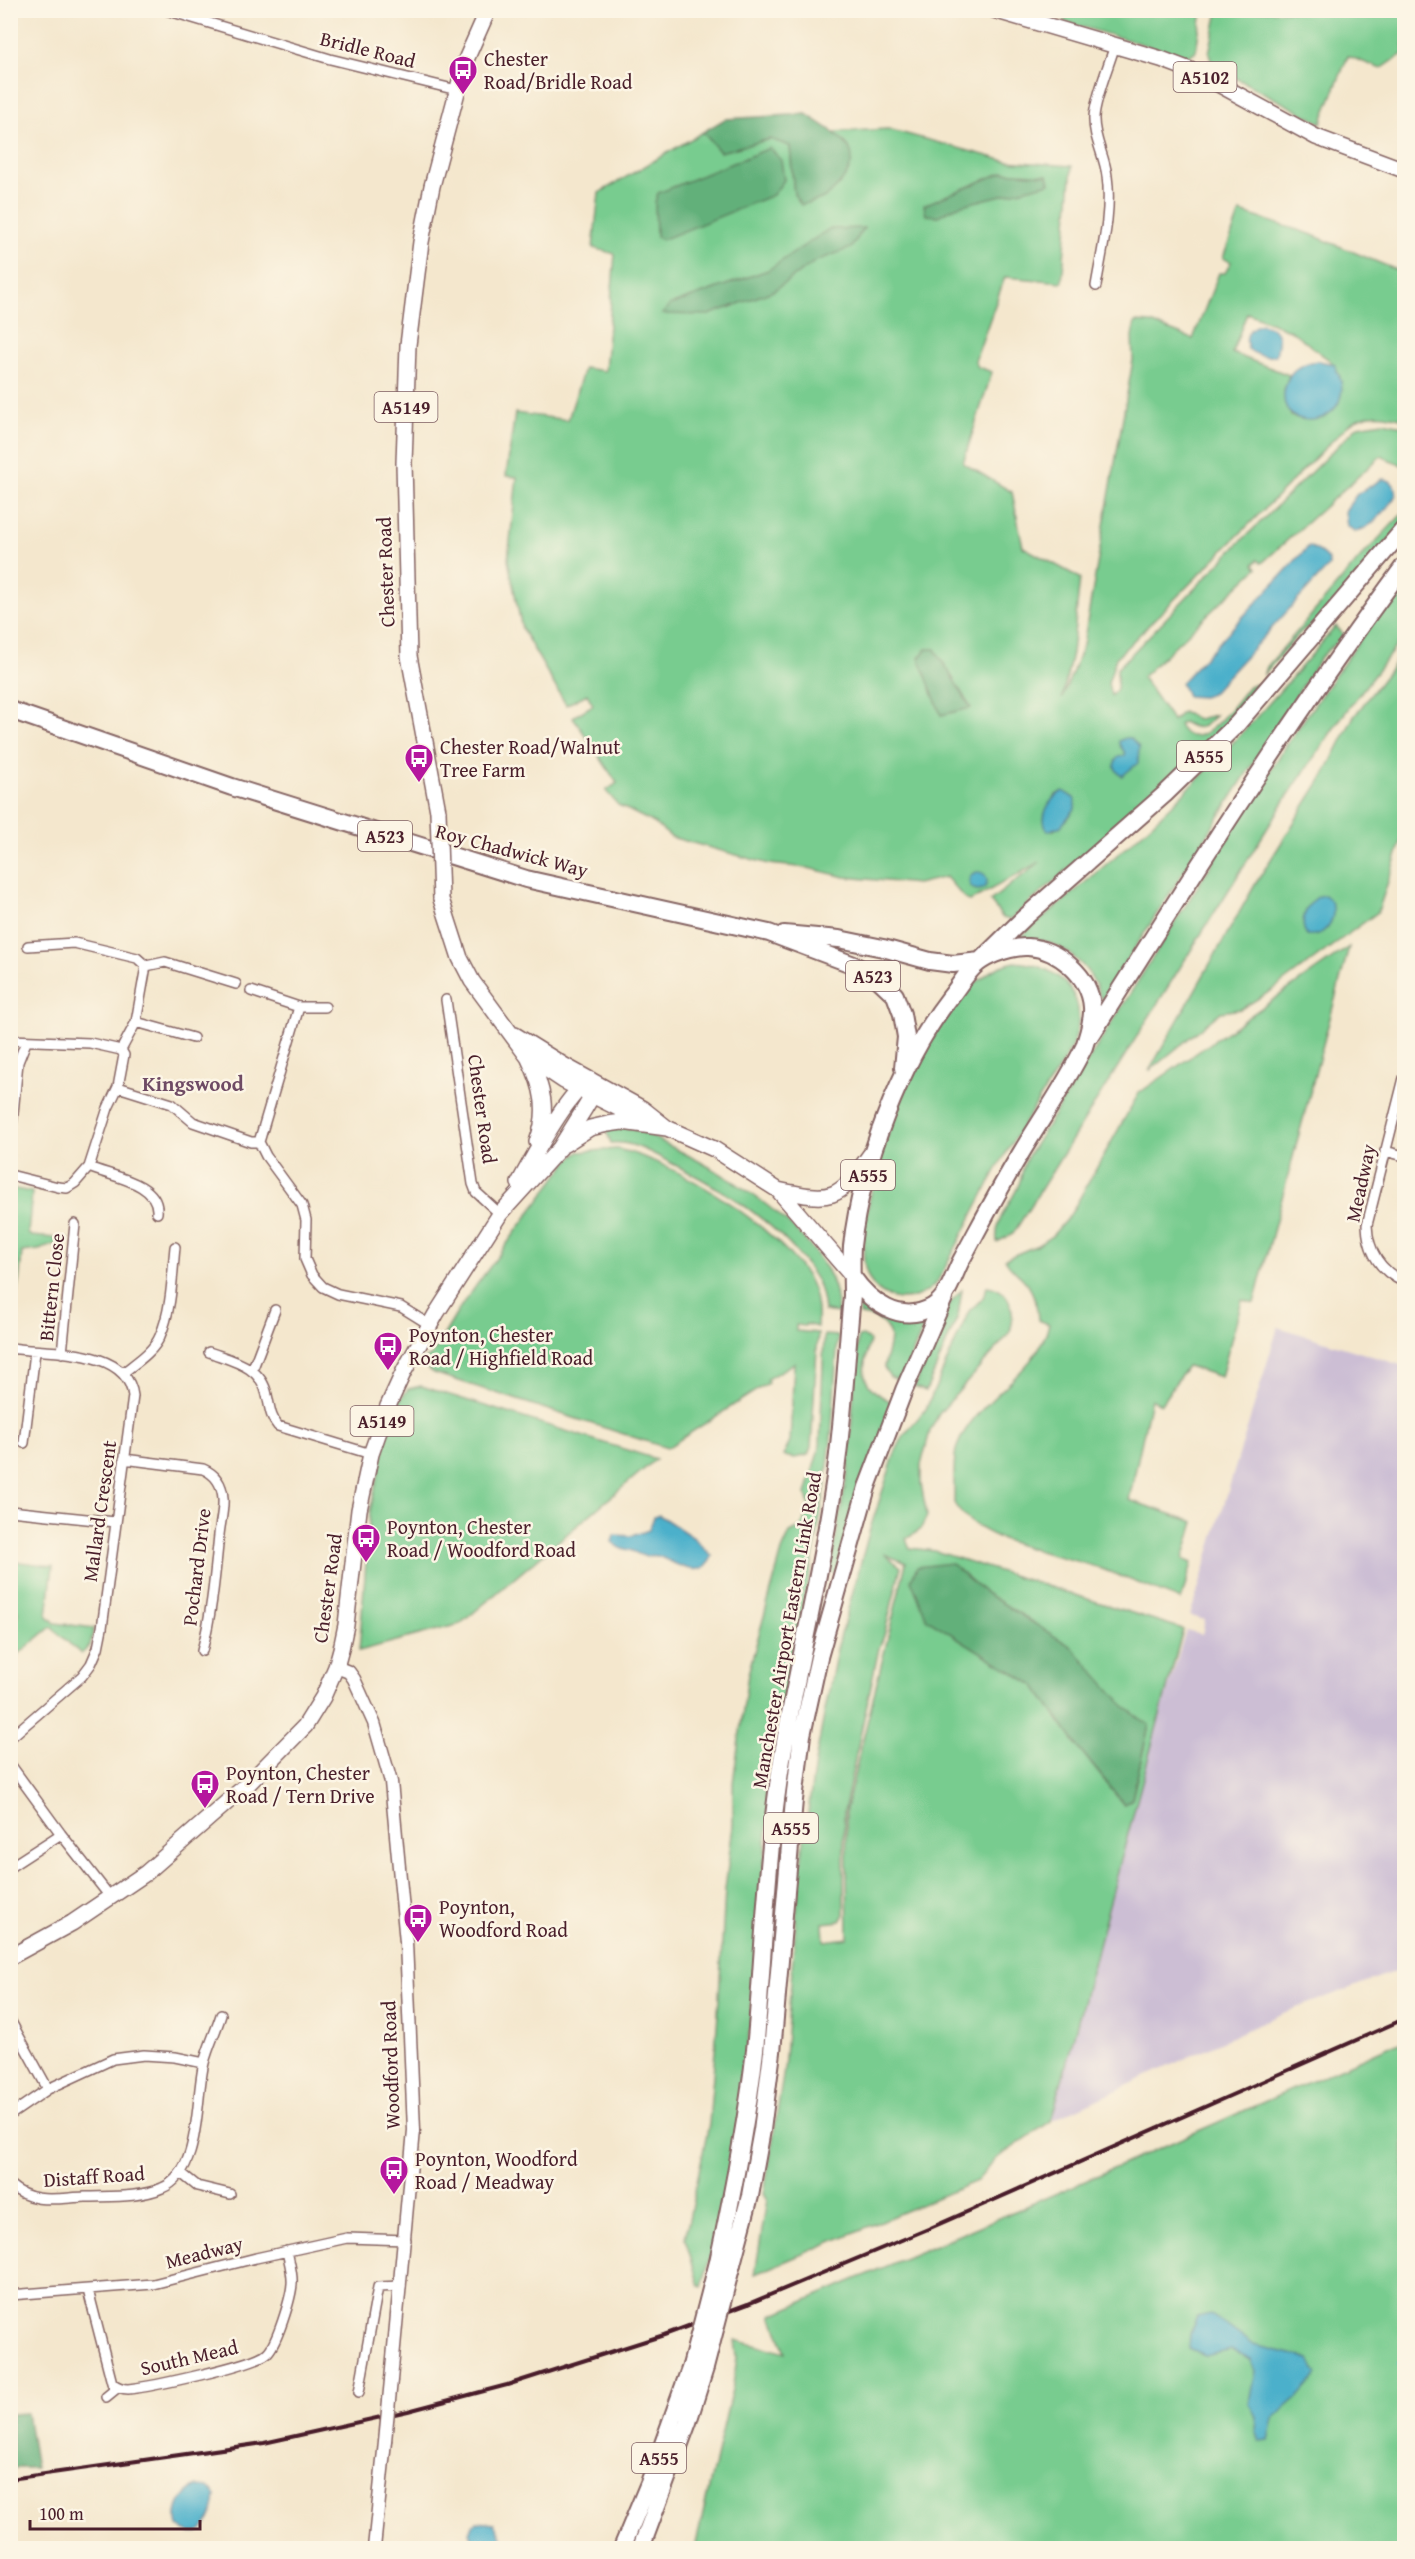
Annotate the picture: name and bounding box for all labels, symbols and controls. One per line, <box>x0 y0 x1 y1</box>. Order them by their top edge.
street label: Bridle Road <box>317 23 419 75</box>
place label: Chester Road/Bridle Road <box>484 44 633 96</box>
bus stop icon: Chester Road/Bridle Road <box>447 54 479 96</box>
road number: A5102 <box>1174 62 1236 92</box>
road number: A5149 <box>374 392 438 422</box>
street label: Chester Road <box>369 516 401 628</box>
place label: Chester Road/Walnut Tree Farm <box>440 732 620 784</box>
road number: A555 <box>1177 741 1231 771</box>
bus stop icon: Chester Road/Walnut Tree Farm <box>403 742 435 784</box>
street label: Roy Chadwick Way <box>432 816 592 884</box>
road number: A523 <box>358 821 412 851</box>
road number: A523 <box>846 961 900 991</box>
street label: Chester Road <box>461 1052 505 1166</box>
district label: Kingswood <box>142 1068 244 1099</box>
street label: Meadway <box>1338 1141 1382 1225</box>
road number: A555 <box>841 1160 895 1190</box>
street label: Bittern Close <box>31 1232 71 1342</box>
place label: Poynton, Chester Road / Highfield Road <box>409 1320 593 1372</box>
bus stop icon: Poynton, Chester Road / Highfield Road <box>372 1330 404 1372</box>
road number: A5149 <box>350 1406 413 1436</box>
street label: Mallard Crescent <box>75 1439 123 1583</box>
street label: Manchester Airport Eastern Link Road <box>744 1469 828 1790</box>
street label: Pochard Drive <box>174 1507 218 1627</box>
place label: Poynton, Chester Road / Woodford Road <box>387 1512 576 1564</box>
bus stop icon: Poynton, Chester Road / Woodford Road <box>350 1522 382 1564</box>
street label: Chester Road <box>305 1531 349 1645</box>
place label: Poynton, Chester Road / Tern Drive <box>226 1758 375 1810</box>
bus stop icon: Poynton, Chester Road / Tern Drive <box>189 1768 221 1810</box>
road number: A555 <box>764 1813 818 1843</box>
place label: Poynton, Woodford Road <box>439 1892 568 1944</box>
bus stop icon: Poynton, Woodford Road <box>402 1902 434 1944</box>
street label: Woodford Road <box>373 2000 407 2130</box>
place label: Poynton, Woodford Road / Meadway <box>415 2144 578 2196</box>
bus stop icon: Poynton, Woodford Road / Meadway <box>378 2154 410 2196</box>
street label: Distaff Road <box>42 2158 146 2194</box>
street label: Meadway <box>162 2228 246 2276</box>
street label: South Mead <box>137 2332 241 2382</box>
road number: A555 <box>632 2443 686 2473</box>
scale bar <box>30 2493 200 2531</box>
text: 100 m <box>39 2500 84 2527</box>

